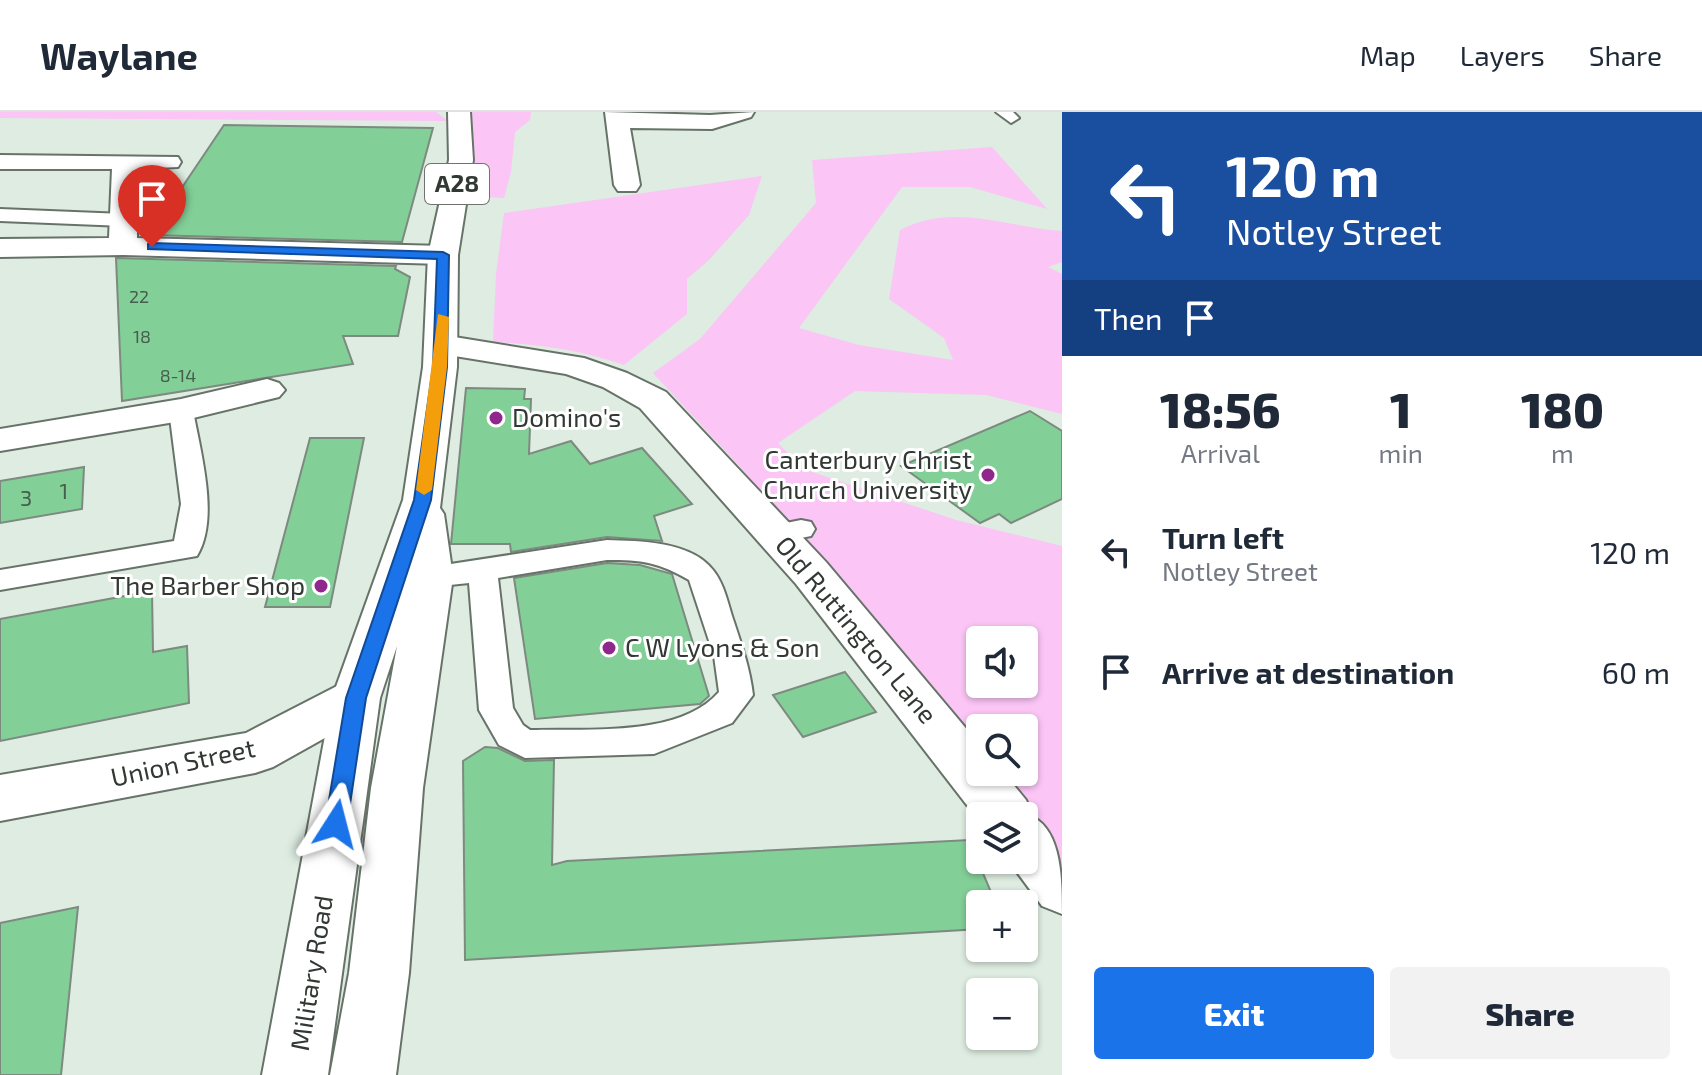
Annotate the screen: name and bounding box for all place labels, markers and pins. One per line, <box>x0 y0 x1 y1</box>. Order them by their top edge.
pin <box>118 165 186 247</box>
place label: Domino's <box>512 401 621 432</box>
marker: Domino's <box>487 409 505 427</box>
place label: Canterbury Christ Church University <box>763 443 972 504</box>
marker: Canterbury Christ Church University <box>979 466 997 484</box>
place label: The Barber Shop <box>110 569 305 600</box>
marker: The Barber Shop <box>312 577 330 595</box>
place label: C W Lyons & Son <box>625 631 820 662</box>
marker: C W Lyons & Son <box>600 639 618 657</box>

